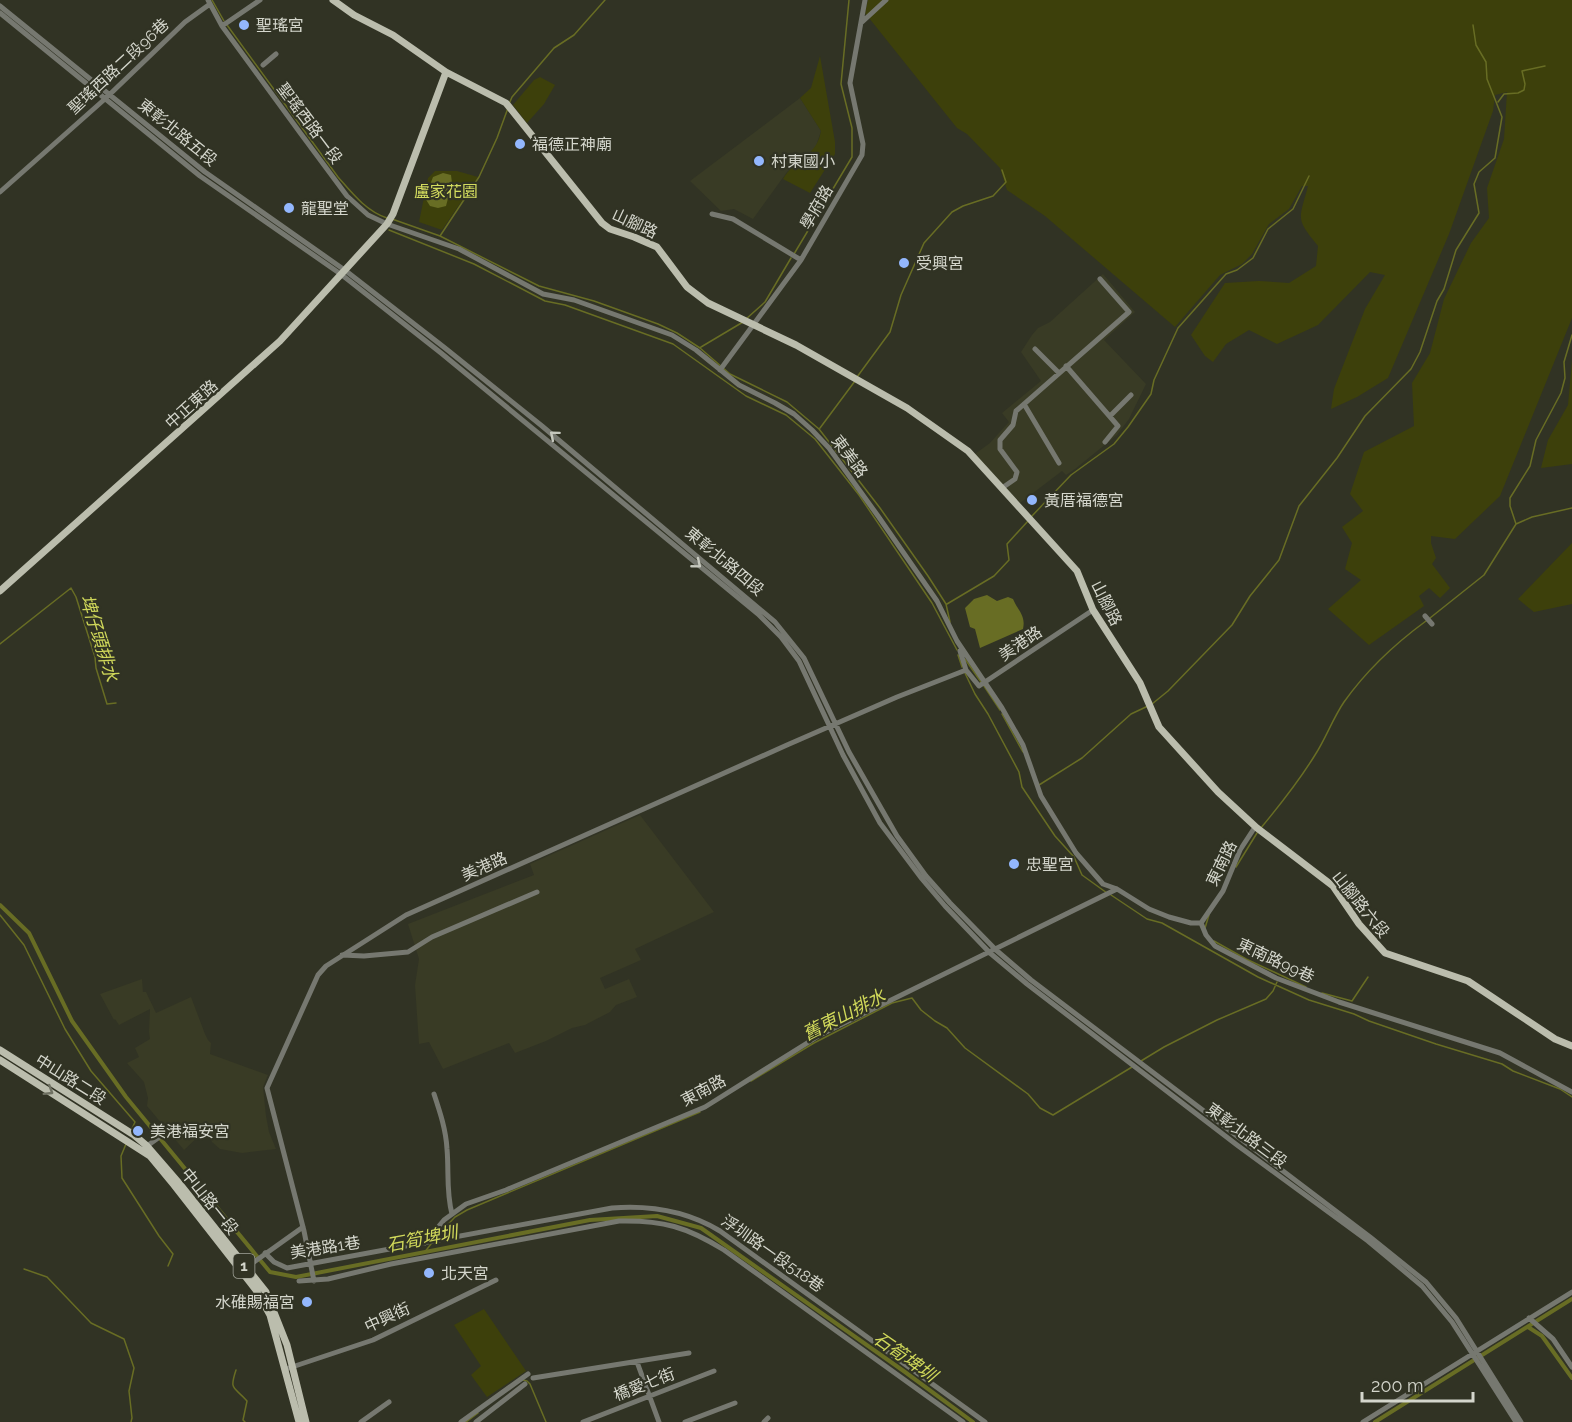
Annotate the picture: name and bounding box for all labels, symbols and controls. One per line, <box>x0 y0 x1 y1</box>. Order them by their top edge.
street label: 聖瑤西路二段96巷 <box>64 15 173 118</box>
place label: 聖瑤宮 <box>256 16 304 35</box>
marker: 聖瑤宮 <box>237 18 251 32</box>
street label: 聖瑤西路一段 <box>273 79 346 167</box>
street label: 東彰北路五段 <box>134 95 221 170</box>
place label: 福德正神廟 <box>532 135 612 154</box>
marker: 福德正神廟 <box>513 137 527 151</box>
place label: 村東國小 <box>771 152 835 171</box>
marker: 村東國小 <box>752 154 766 168</box>
park label: 盧家花園 <box>414 182 478 201</box>
street label: 學府路 <box>796 182 837 233</box>
place label: 龍聖堂 <box>301 199 349 218</box>
marker: 龍聖堂 <box>282 201 296 215</box>
street label: 山腳路 <box>609 205 661 242</box>
place label: 受興宮 <box>916 254 964 273</box>
marker: 受興宮 <box>897 256 911 270</box>
street label: 中正東路 <box>161 376 221 433</box>
street label: 東美路 <box>828 431 872 481</box>
one-way arrow <box>549 432 560 443</box>
place label: 黃厝福德宮 <box>1044 491 1124 510</box>
marker: 黃厝福德宮 <box>1025 493 1039 507</box>
street label: 東彰北路四段 <box>682 523 768 600</box>
one-way arrow <box>690 557 701 568</box>
street label: 山腳路 <box>1087 578 1126 629</box>
water label: 埤仔頭排水 <box>76 592 123 685</box>
street label: 美港路 <box>995 622 1045 665</box>
street label: 東南路 <box>1202 837 1241 889</box>
street label: 美港路 <box>458 848 510 885</box>
place label: 忠聖宮 <box>1026 855 1074 874</box>
marker: 忠聖宮 <box>1007 857 1021 871</box>
street label: 山腳路六段 <box>1328 867 1393 941</box>
street label: 東南路99巷 <box>1234 934 1317 987</box>
water label: 舊東山排水 <box>799 984 890 1044</box>
street label: 中山路二段 <box>32 1050 110 1109</box>
street label: 東南路 <box>678 1071 729 1110</box>
one-way arrow <box>43 1084 54 1095</box>
street label: 東彰北路三段 <box>1203 1099 1291 1172</box>
place label: 美港福安宮 <box>150 1122 230 1141</box>
marker: 美港福安宮 <box>131 1124 145 1138</box>
street label: 中山路一段 <box>177 1164 242 1238</box>
street label: 浮圳路一段518巷 <box>718 1211 828 1296</box>
water label: 石筍埤圳 <box>385 1221 462 1256</box>
street label: 美港路1巷 <box>289 1233 362 1262</box>
road number: 1 <box>234 1254 254 1278</box>
place label: 北天宮 <box>441 1264 489 1283</box>
marker: 北天宮 <box>422 1266 436 1280</box>
place label: 水碓賜福宮 <box>215 1293 295 1312</box>
marker: 水碓賜福宮 <box>300 1295 314 1309</box>
street label: 中興街 <box>361 1299 413 1336</box>
water label: 石筍埤圳 <box>870 1327 943 1388</box>
street label: 橋愛七街 <box>611 1364 677 1405</box>
scale bar <box>1362 1365 1473 1403</box>
text: 200 m <box>1371 1375 1424 1396</box>

